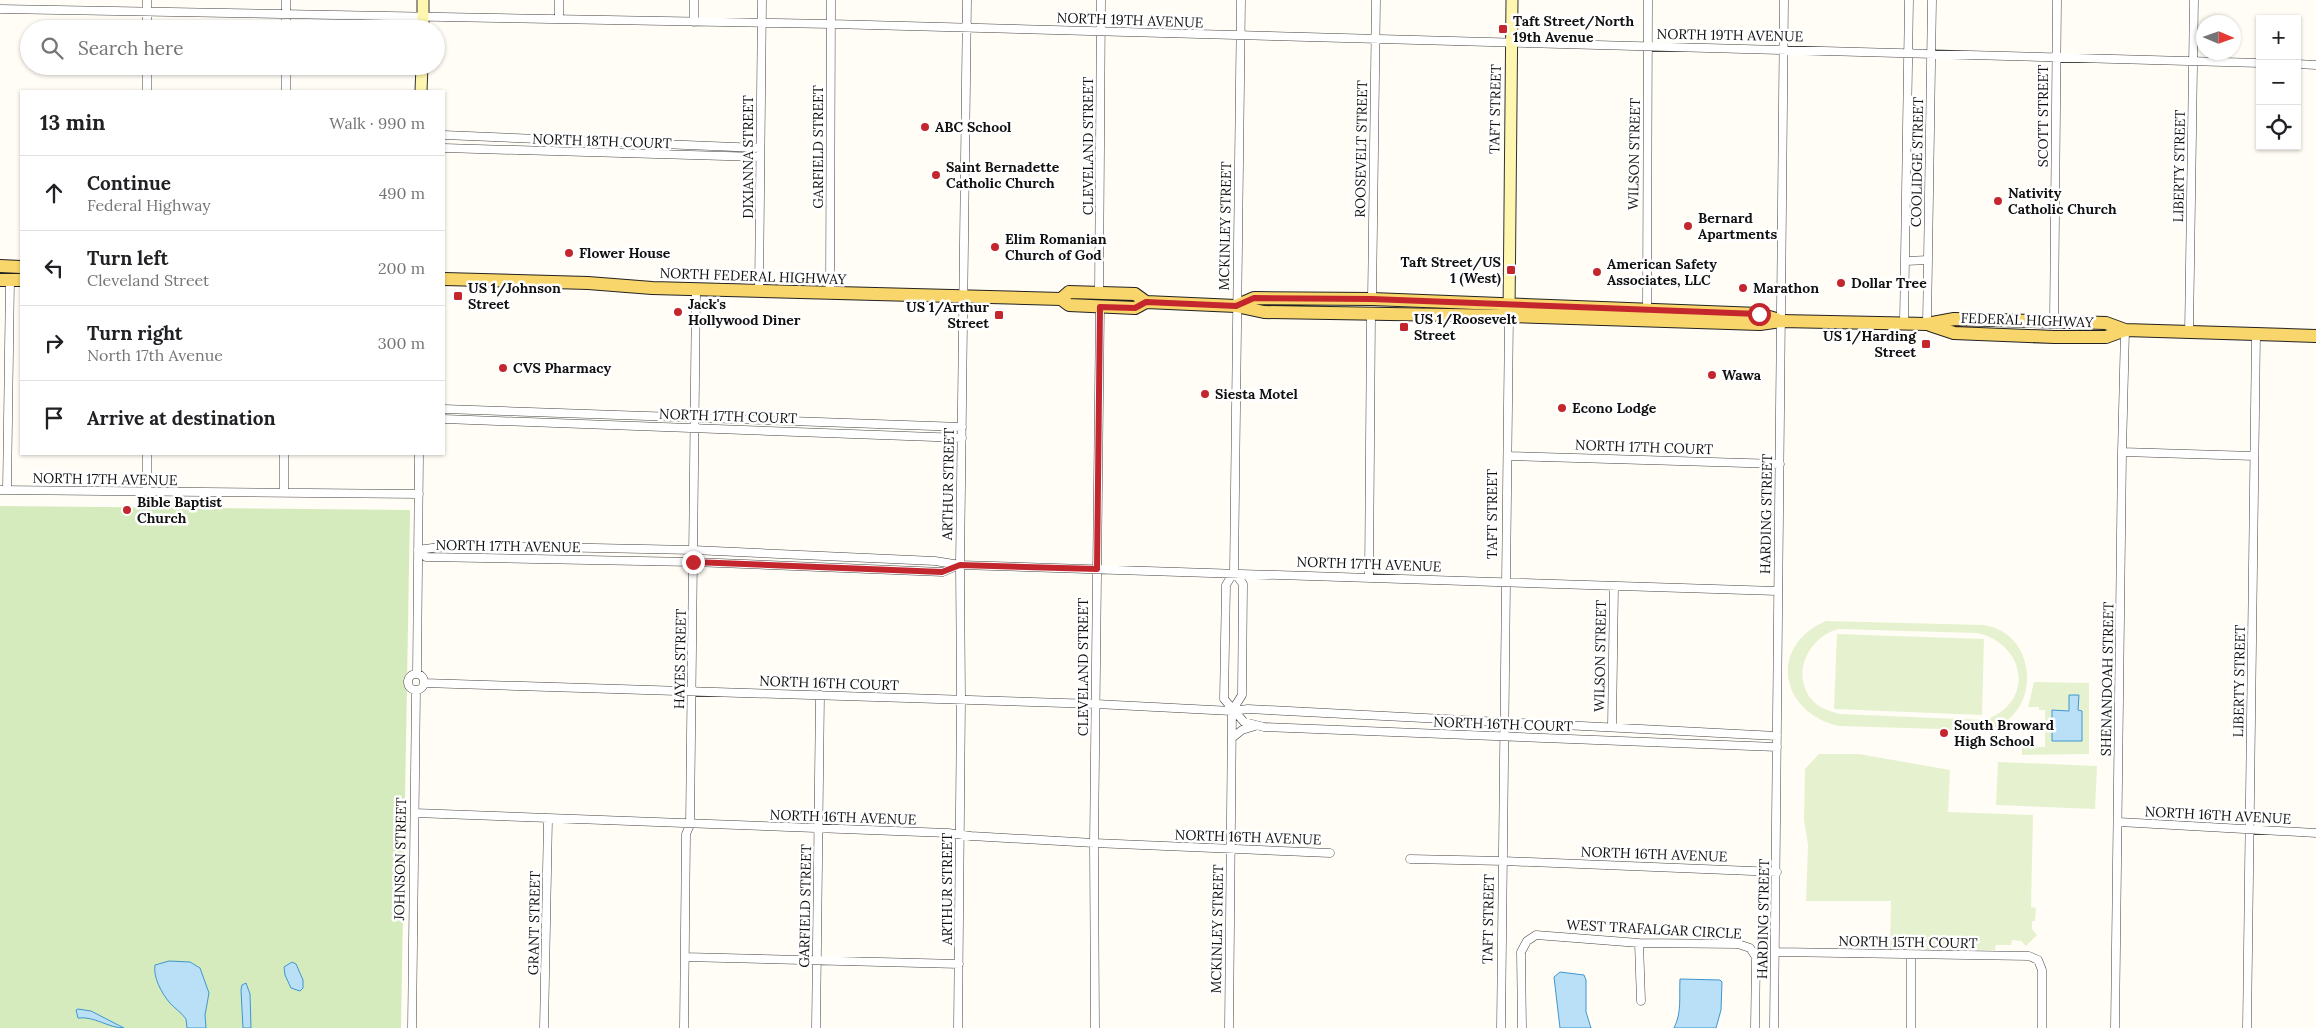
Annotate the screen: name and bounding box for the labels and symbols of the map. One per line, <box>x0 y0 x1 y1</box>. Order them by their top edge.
street label: NORTH 19TH AVENUE <box>1056 8 1204 32</box>
place label: Taft Street/North 19th Avenue <box>1513 12 1634 46</box>
north arrow <box>2196 15 2241 60</box>
marker: Taft Street/North 19th Avenue <box>1497 23 1509 35</box>
street label: NORTH 19TH AVENUE <box>1657 25 1804 45</box>
street label: TAFT STREET <box>1485 64 1505 154</box>
street label: SCOTT STREET <box>2034 65 2052 167</box>
street label: CLEVELAND STREET <box>1079 77 1097 215</box>
street label: ROOSEVELT STREET <box>1351 80 1371 218</box>
street label: GARFIELD STREET <box>809 85 827 209</box>
street label: DIXIANNA STREET <box>739 95 757 219</box>
street label: COOLIDGE STREET <box>1907 97 1927 227</box>
street label: WILSON STREET <box>1624 98 1644 210</box>
street label: LIBERTY STREET <box>2169 109 2189 223</box>
place label: ABC School <box>935 118 1012 136</box>
marker: ABC School <box>919 121 931 133</box>
street label: NORTH 18TH COURT <box>532 130 672 152</box>
place label: Saint Bernadette Catholic Church <box>946 158 1060 192</box>
street label: MCKINLEY STREET <box>1215 161 1235 291</box>
marker: Saint Bernadette Catholic Church <box>930 169 942 181</box>
place label: Nativity Catholic Church <box>2008 184 2117 218</box>
marker: Nativity Catholic Church <box>1992 195 2004 207</box>
place label: Bernard Apartments <box>1698 209 1777 243</box>
marker: Bernard Apartments <box>1682 220 1694 232</box>
place label: Elim Romanian Church of God <box>1005 230 1107 264</box>
marker: Elim Romanian Church of God <box>989 241 1001 253</box>
place label: Flower House <box>579 244 671 262</box>
marker: Flower House <box>563 247 575 259</box>
place label: Taft Street/US 1 (West) <box>1400 253 1501 287</box>
place label: American Safety Associates, LLC <box>1607 255 1717 289</box>
street label: NORTH FEDERAL HIGHWAY <box>659 264 848 288</box>
marker: Taft Street/US 1 (West) <box>1505 264 1517 276</box>
marker: American Safety Associates, LLC <box>1591 266 1603 278</box>
place label: Dollar Tree <box>1851 274 1927 292</box>
marker: Dollar Tree <box>1835 277 1847 289</box>
place label: US 1/Johnson Street <box>468 279 561 313</box>
place label: Marathon <box>1753 279 1819 297</box>
marker: Marathon <box>1737 282 1749 294</box>
marker: US 1/Johnson Street <box>452 290 464 302</box>
place label: Jack's Hollywood Diner <box>688 295 801 329</box>
place label: US 1/Arthur Street <box>906 298 989 332</box>
route start <box>1748 303 1771 326</box>
marker: Jack's Hollywood Diner <box>672 306 684 318</box>
marker: US 1/Arthur Street <box>993 309 1005 321</box>
street label: FEDERAL HIGHWAY <box>1960 309 2095 331</box>
place label: US 1/Roosevelt Street <box>1414 310 1517 344</box>
marker: US 1/Roosevelt Street <box>1398 321 1410 333</box>
place label: US 1/Harding Street <box>1823 327 1917 361</box>
marker: US 1/Harding Street <box>1920 338 1932 350</box>
place label: CVS Pharmacy <box>513 359 612 377</box>
marker: CVS Pharmacy <box>497 362 509 374</box>
place label: Wawa <box>1722 366 1762 384</box>
marker: Wawa <box>1706 369 1718 381</box>
place label: Siesta Motel <box>1215 385 1298 403</box>
marker: Siesta Motel <box>1199 388 1211 400</box>
place label: Econo Lodge <box>1572 399 1657 417</box>
marker: Econo Lodge <box>1556 402 1568 414</box>
street label: NORTH 17TH COURT <box>659 405 797 427</box>
street label: ARTHUR STREET <box>938 428 958 541</box>
street label: NORTH 17TH COURT <box>1575 436 1713 458</box>
street label: HARDING STREET <box>1756 454 1776 574</box>
street label: NORTH 17TH AVENUE <box>32 469 178 489</box>
street label: TAFT STREET <box>1483 469 1501 559</box>
place label: Bible Baptist Church <box>137 493 222 527</box>
marker: Bible Baptist Church <box>121 504 133 516</box>
street label: NORTH 17TH AVENUE <box>435 536 581 556</box>
route end <box>682 551 705 574</box>
street label: NORTH 17TH AVENUE <box>1296 552 1442 576</box>
street label: CLEVELAND STREET <box>1074 598 1092 736</box>
street label: WILSON STREET <box>1590 600 1610 712</box>
street label: SHENANDOAH STREET <box>2097 602 2117 756</box>
street label: HAYES STREET <box>670 609 690 709</box>
street label: LIBERTY STREET <box>2229 624 2249 738</box>
street label: NORTH 16TH COURT <box>759 672 899 694</box>
street label: NORTH 16TH COURT <box>1433 713 1573 735</box>
place label: South Broward High School <box>1954 716 2054 750</box>
marker: South Broward High School <box>1938 727 1950 739</box>
street label: JOHNSON STREET <box>390 797 410 922</box>
street label: NORTH 16TH AVENUE <box>2144 802 2292 828</box>
street label: NORTH 16TH AVENUE <box>769 805 917 829</box>
street label: NORTH 16TH AVENUE <box>1174 825 1322 849</box>
street label: ARTHUR STREET <box>938 833 956 946</box>
street label: NORTH 16TH AVENUE <box>1580 842 1728 866</box>
street label: GARFIELD STREET <box>795 844 815 968</box>
street label: HARDING STREET <box>1753 859 1773 979</box>
street label: MCKINLEY STREET <box>1207 864 1227 994</box>
street label: GRANT STREET <box>524 871 544 975</box>
street label: TAFT STREET <box>1478 874 1498 964</box>
street label: WEST TRAFALGAR CIRCLE <box>1566 915 1743 943</box>
street label: NORTH 15TH COURT <box>1838 932 1978 952</box>

